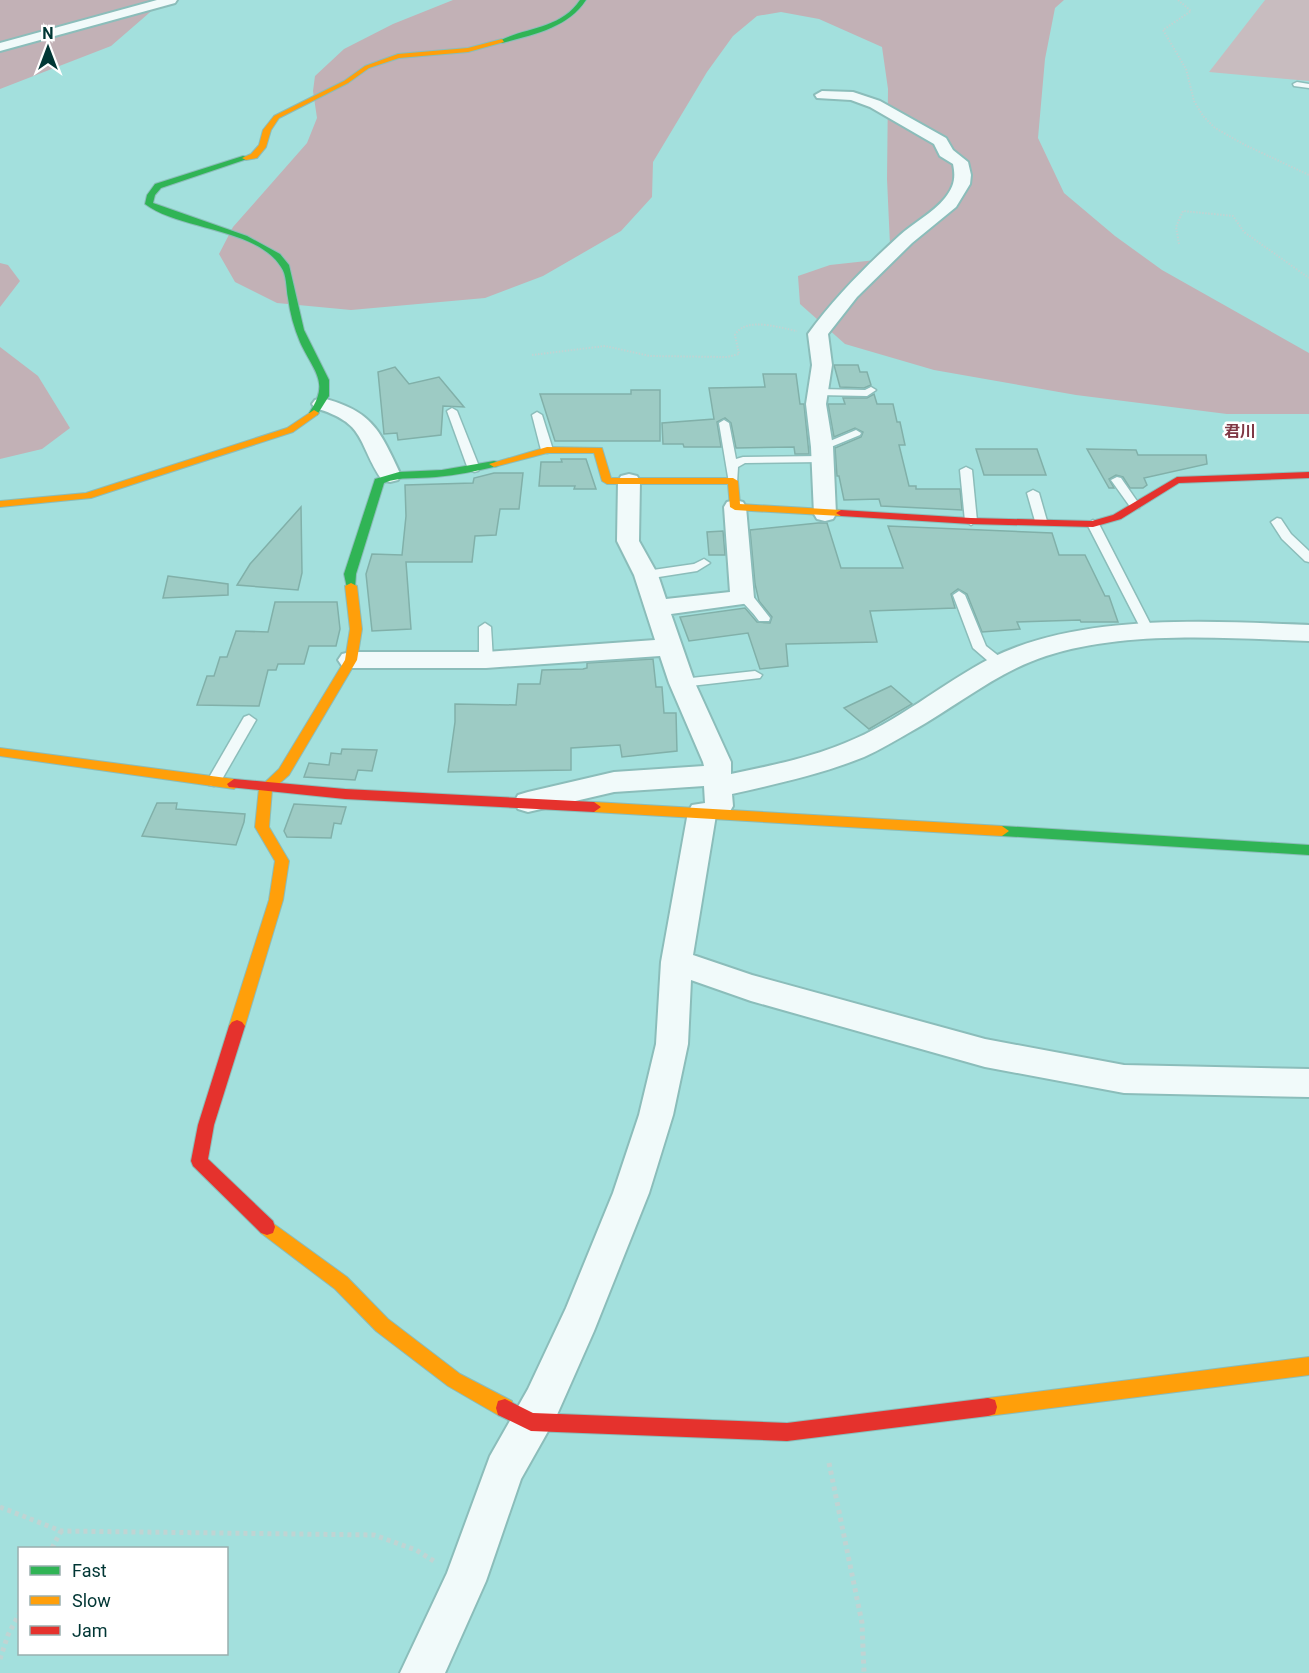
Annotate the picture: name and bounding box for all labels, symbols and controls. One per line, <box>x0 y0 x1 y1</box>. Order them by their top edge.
north arrow <box>18 18 78 78</box>
text: N <box>42 24 54 43</box>
district label: 君川 <box>1224 422 1256 441</box>
legend <box>18 1547 228 1655</box>
text: Fast <box>72 1560 107 1581</box>
text: Slow <box>72 1590 111 1611</box>
text: Jam <box>72 1620 108 1641</box>

